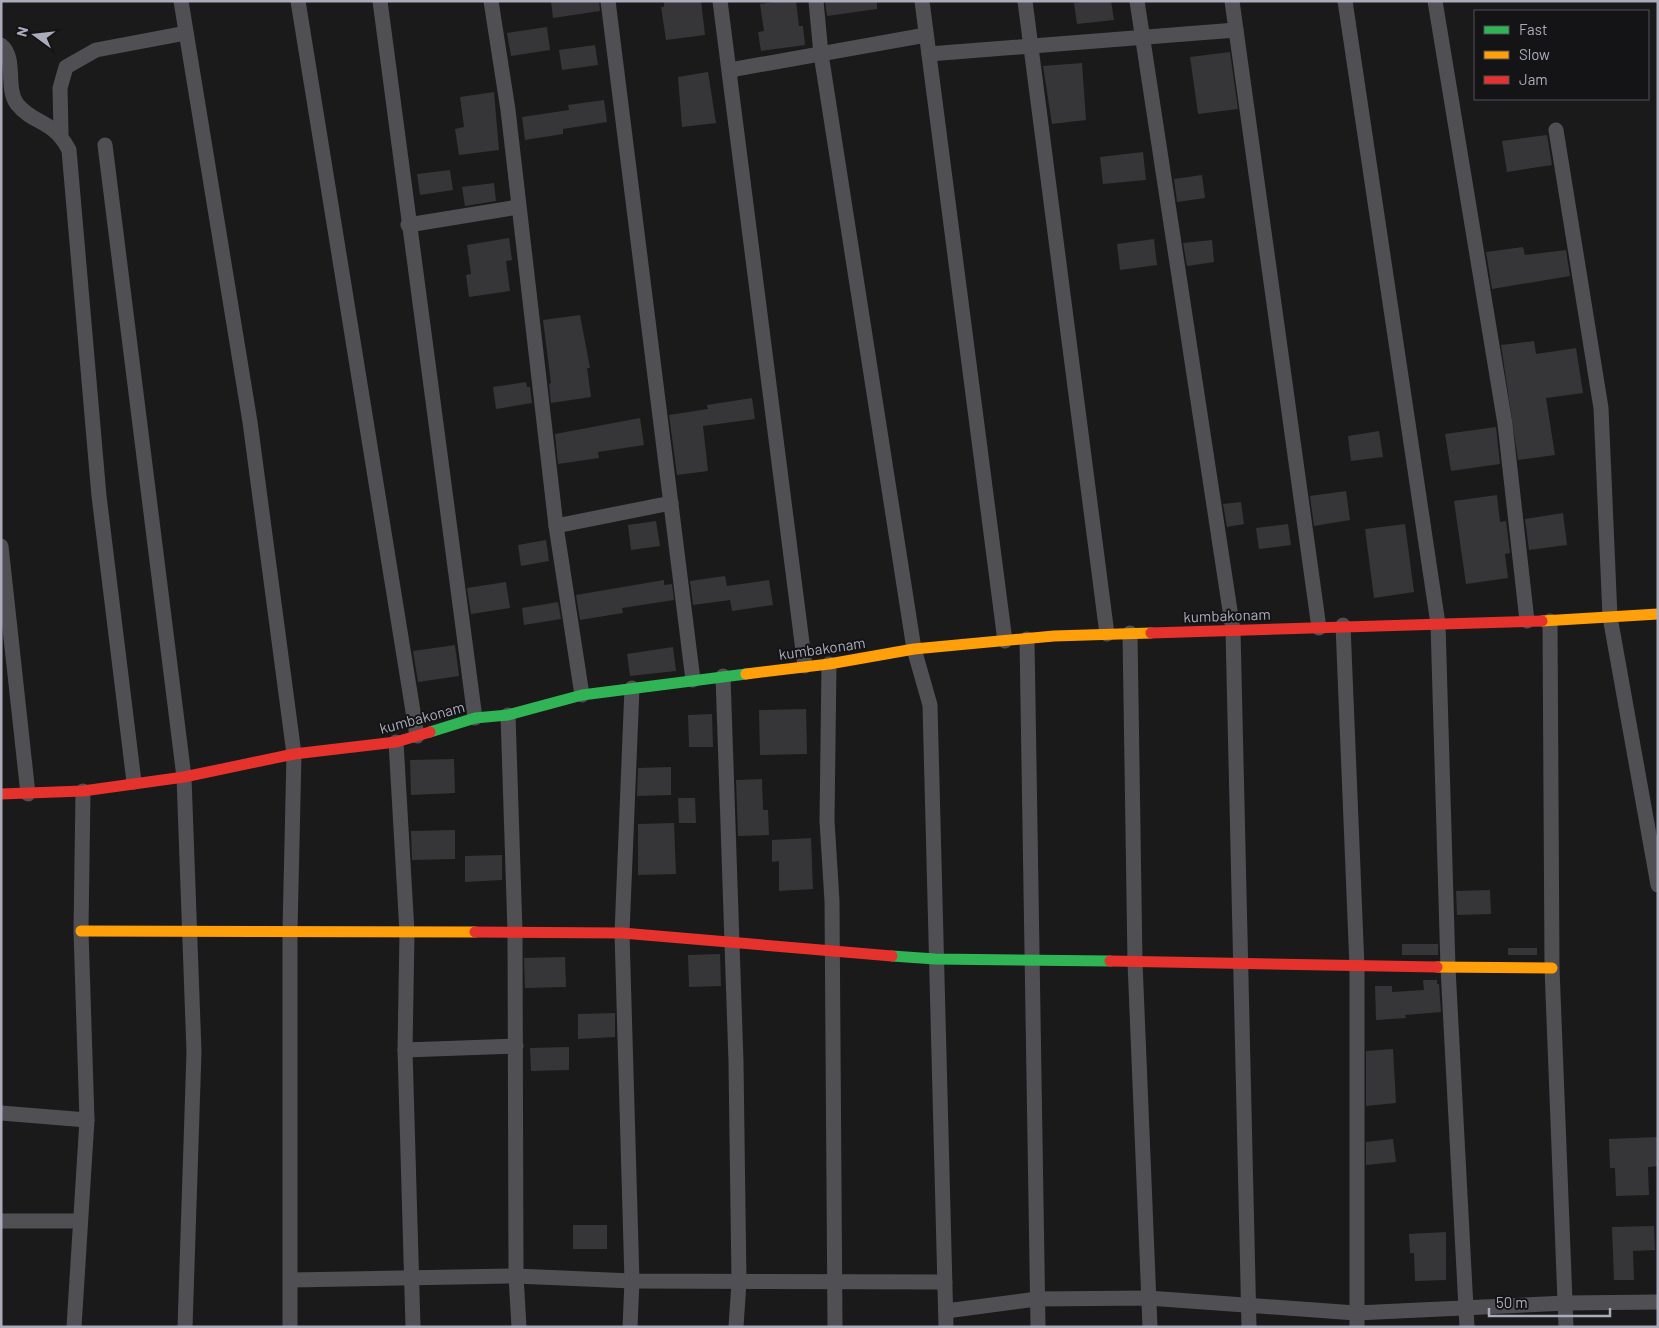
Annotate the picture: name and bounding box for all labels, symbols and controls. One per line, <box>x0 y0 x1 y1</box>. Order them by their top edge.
north arrow <box>10 10 60 60</box>
legend <box>1474 10 1649 100</box>
text: Fast <box>1519 20 1547 38</box>
text: N <box>13 25 31 38</box>
text: Slow <box>1519 45 1550 63</box>
text: Jam <box>1519 70 1548 88</box>
street label: kumbakonam <box>1183 604 1271 626</box>
street label: kumbakonam <box>777 633 867 663</box>
street label: kumbakonam <box>377 697 467 737</box>
scale bar <box>1489 1286 1610 1318</box>
text: 50 m <box>1496 1293 1528 1311</box>

